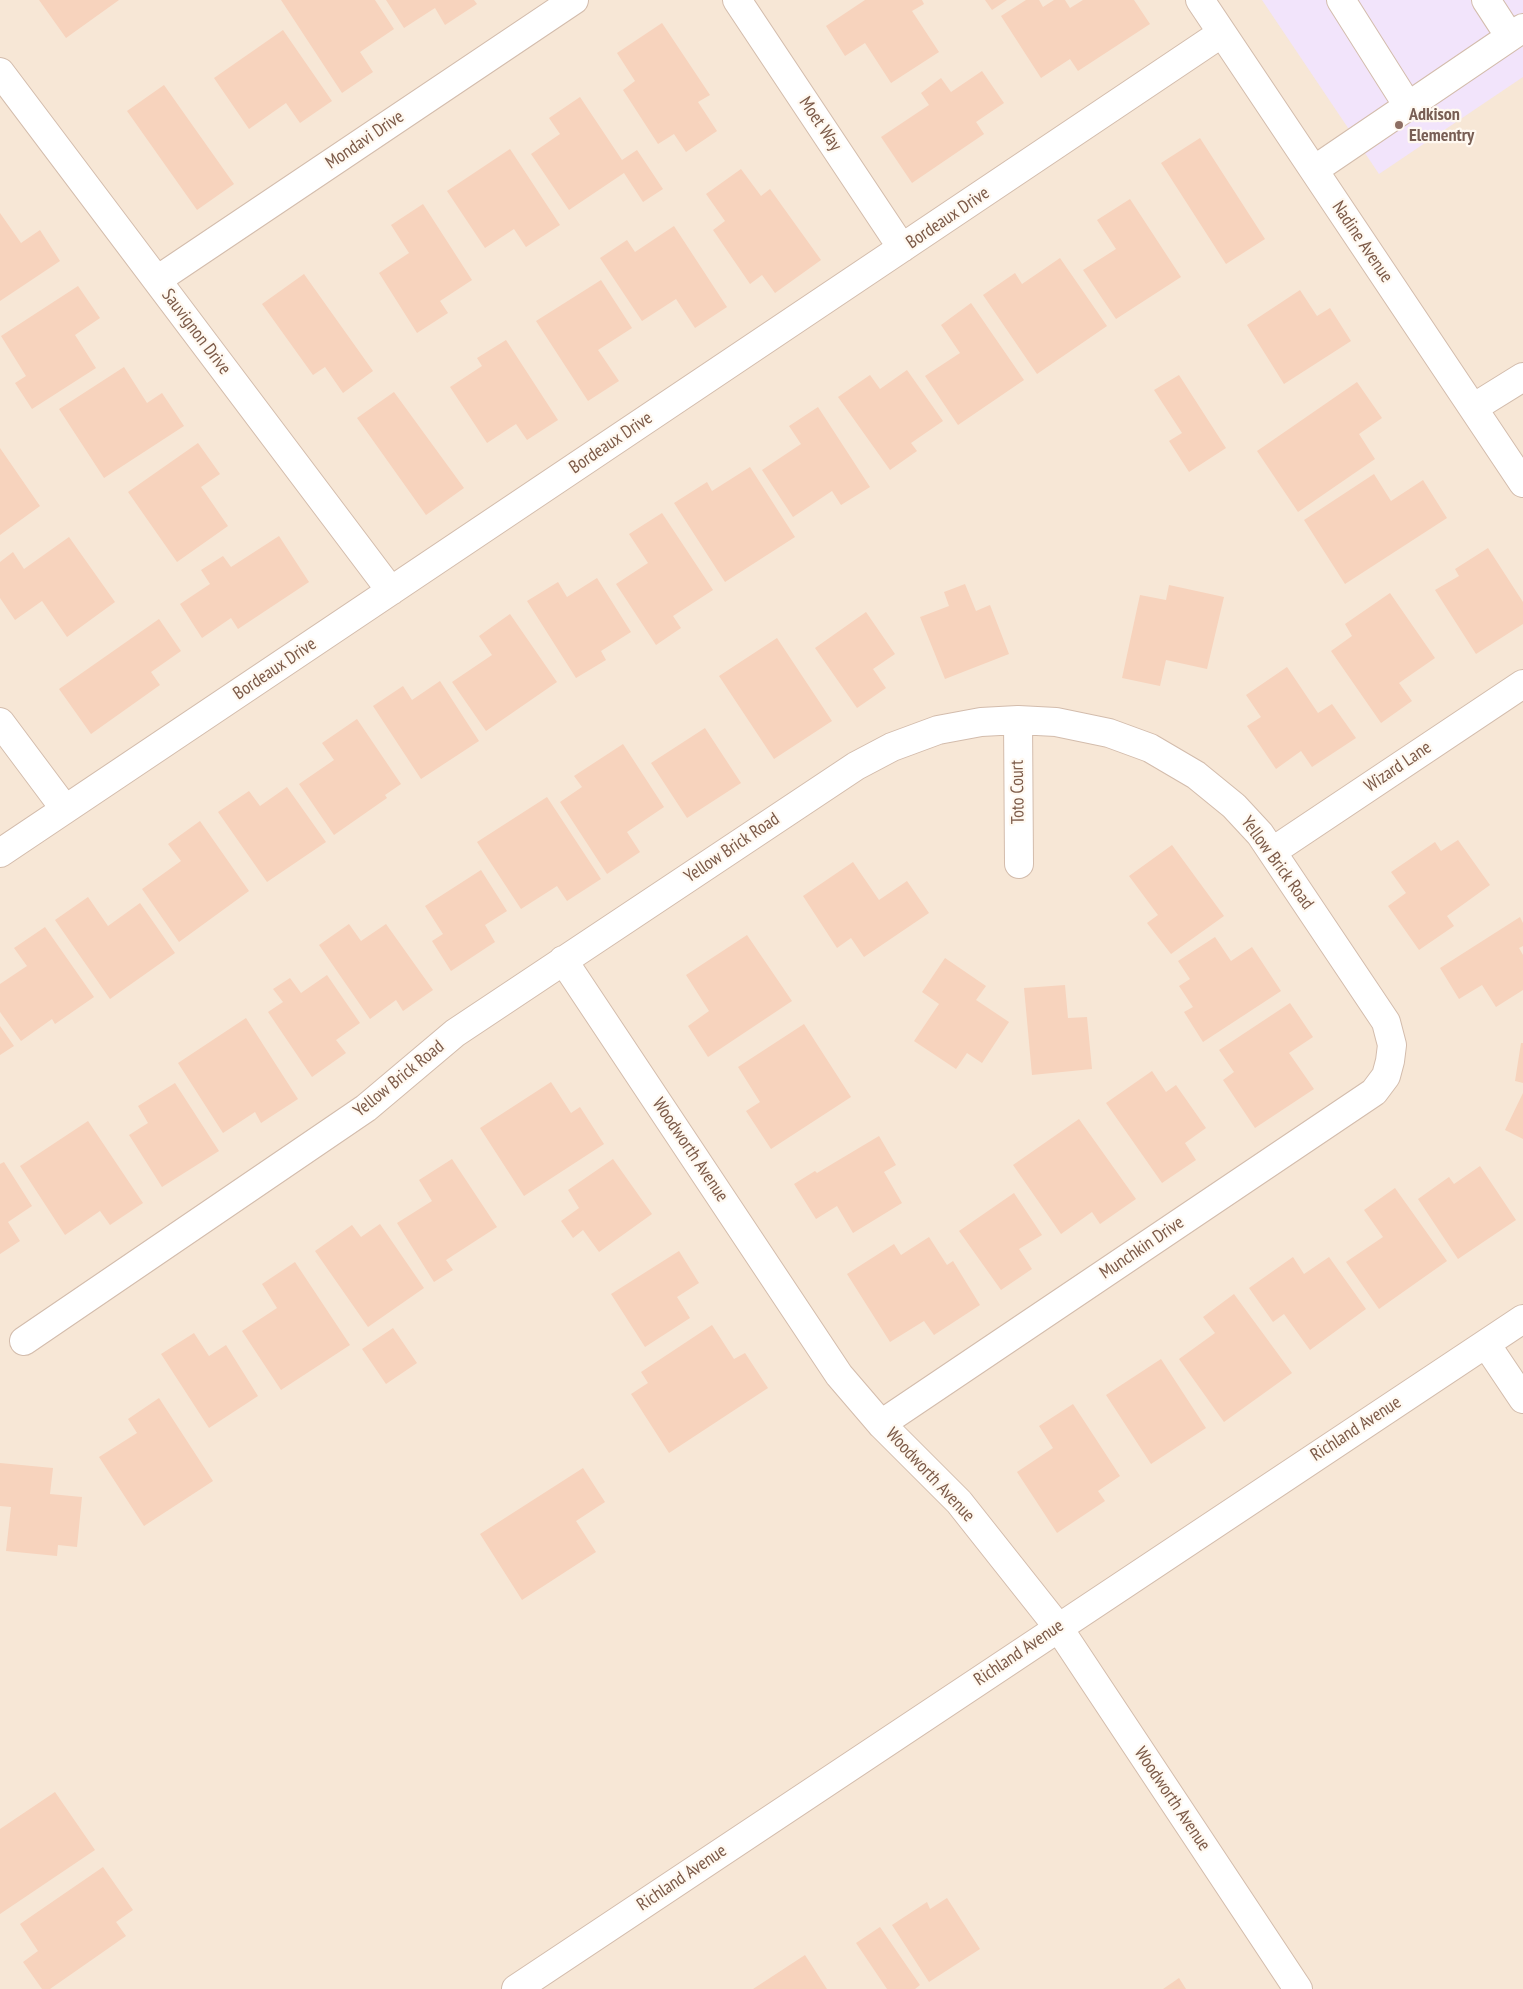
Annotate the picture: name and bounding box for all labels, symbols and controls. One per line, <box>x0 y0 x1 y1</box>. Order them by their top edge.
street label: Moet Way <box>794 93 846 155</box>
place label: Adkison Elementry <box>1409 104 1474 146</box>
street label: Mondavi Drive <box>322 106 408 174</box>
marker: Adkison Elementry <box>1393 119 1405 131</box>
street label: Bordeaux Drive <box>902 182 994 254</box>
street label: Nadine Avenue <box>1327 197 1397 287</box>
street label: Sauvignon Drive <box>157 285 235 379</box>
street label: Bordeaux Drive <box>565 407 657 479</box>
street label: Bordeaux Drive <box>229 633 321 705</box>
street label: Wizard Lane <box>1360 737 1436 797</box>
street label: Toto Court <box>1007 760 1029 824</box>
street label: Yellow Brick Road <box>680 808 784 888</box>
street label: Yellow Brick Road <box>1236 812 1318 914</box>
street label: Yellow Brick Road <box>349 1036 449 1122</box>
street label: Woodworth Avenue <box>647 1094 733 1206</box>
street label: Munchkin Drive <box>1096 1212 1188 1284</box>
street label: Richland Avenue <box>1307 1392 1405 1466</box>
street label: Woodworth Avenue <box>881 1424 979 1526</box>
street label: Richland Avenue <box>970 1615 1068 1691</box>
street label: Woodworth Avenue <box>1129 1743 1215 1855</box>
street label: Richland Avenue <box>633 1840 731 1916</box>

